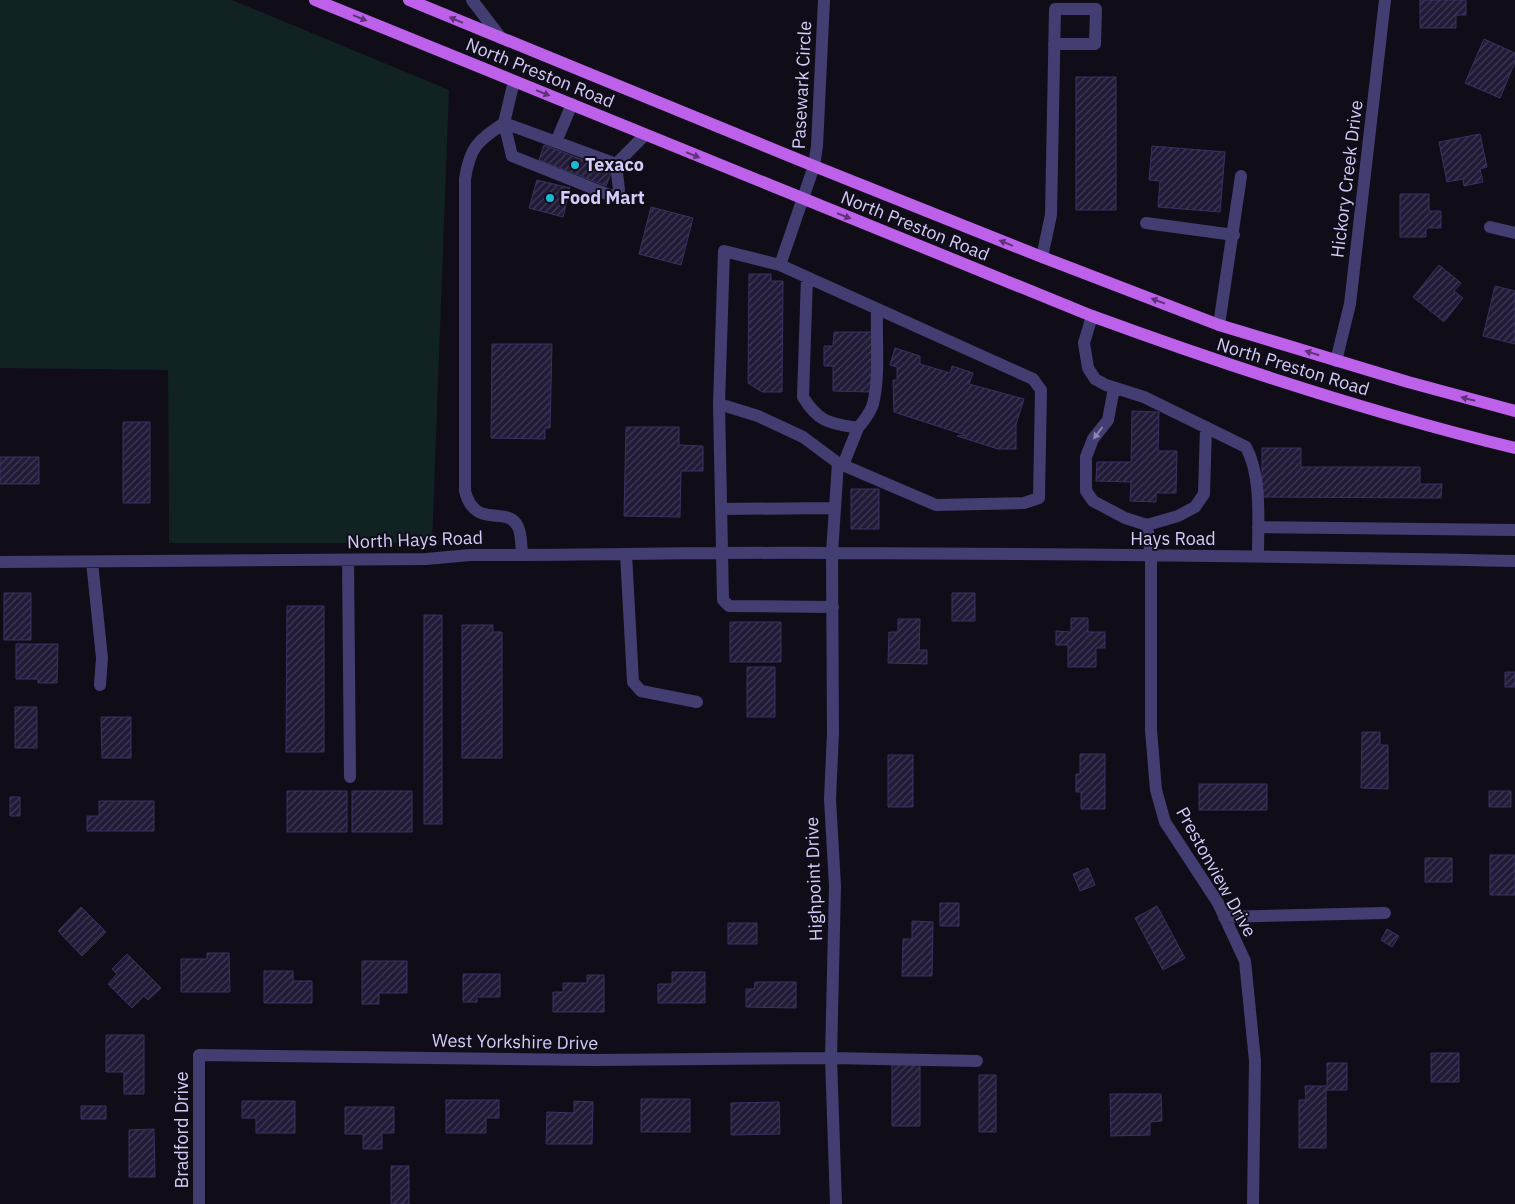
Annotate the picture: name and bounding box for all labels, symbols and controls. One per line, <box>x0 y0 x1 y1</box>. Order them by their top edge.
one-way arrow <box>353 15 367 23</box>
one-way arrow <box>449 15 463 23</box>
street label: Pasewark Circle <box>787 20 816 150</box>
street label: North Preston Road <box>463 32 618 113</box>
one-way arrow <box>536 89 550 97</box>
street label: Hickory Creek Drive <box>1325 99 1368 259</box>
one-way arrow <box>686 151 700 159</box>
place label: Texaco <box>585 153 644 176</box>
marker: Texaco <box>569 159 581 171</box>
street label: North Preston Road <box>838 185 993 266</box>
place label: Food Mart <box>560 186 645 209</box>
marker: Food Mart <box>544 192 556 204</box>
one-way arrow <box>837 212 852 220</box>
one-way arrow <box>998 239 1013 247</box>
one-way arrow <box>1150 297 1165 305</box>
street label: North Preston Road <box>1214 332 1372 401</box>
one-way arrow <box>1304 349 1319 357</box>
one-way arrow <box>1460 394 1475 402</box>
one-way arrow <box>1093 426 1103 440</box>
street label: North Hays Road <box>347 526 483 553</box>
street label: Hays Road <box>1130 527 1216 550</box>
street label: Prestonview Drive <box>1171 803 1262 941</box>
street label: Highpoint Drive <box>800 816 827 942</box>
street label: West Yorkshire Drive <box>432 1029 599 1054</box>
street label: Bradford Drive <box>170 1071 193 1189</box>

